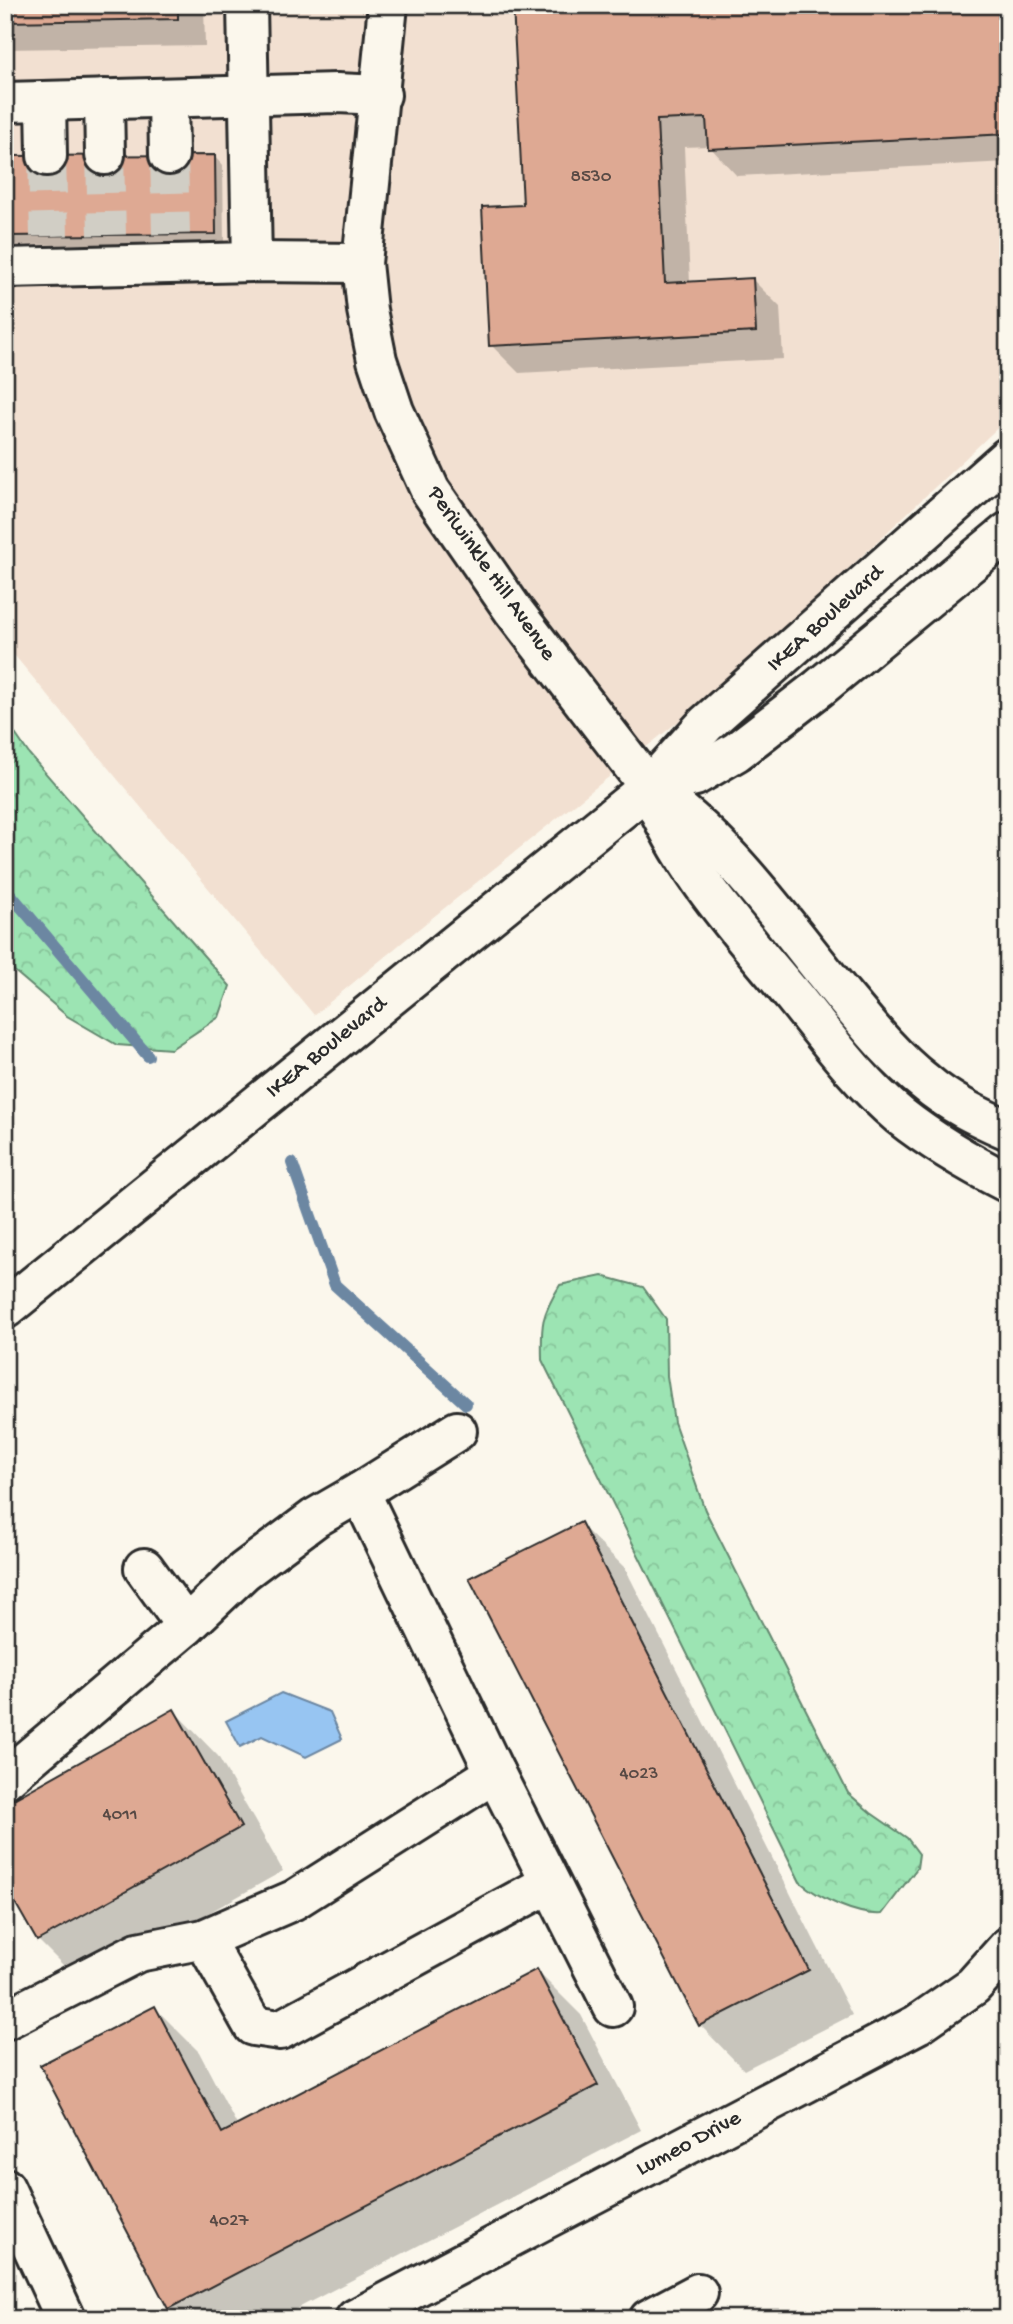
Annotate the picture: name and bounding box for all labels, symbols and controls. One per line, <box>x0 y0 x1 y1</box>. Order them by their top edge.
house number: 8530 <box>570 166 612 189</box>
street label: Periwinkle Hill Avenue <box>420 481 562 667</box>
street label: IKEA Boulevard <box>762 559 891 678</box>
street label: IKEA Boulevard <box>261 990 394 1105</box>
house number: 4023 <box>620 1763 659 1786</box>
house number: 4011 <box>102 1804 138 1827</box>
street label: Lumeo Drive <box>632 2105 747 2183</box>
house number: 4027 <box>210 2210 250 2233</box>

